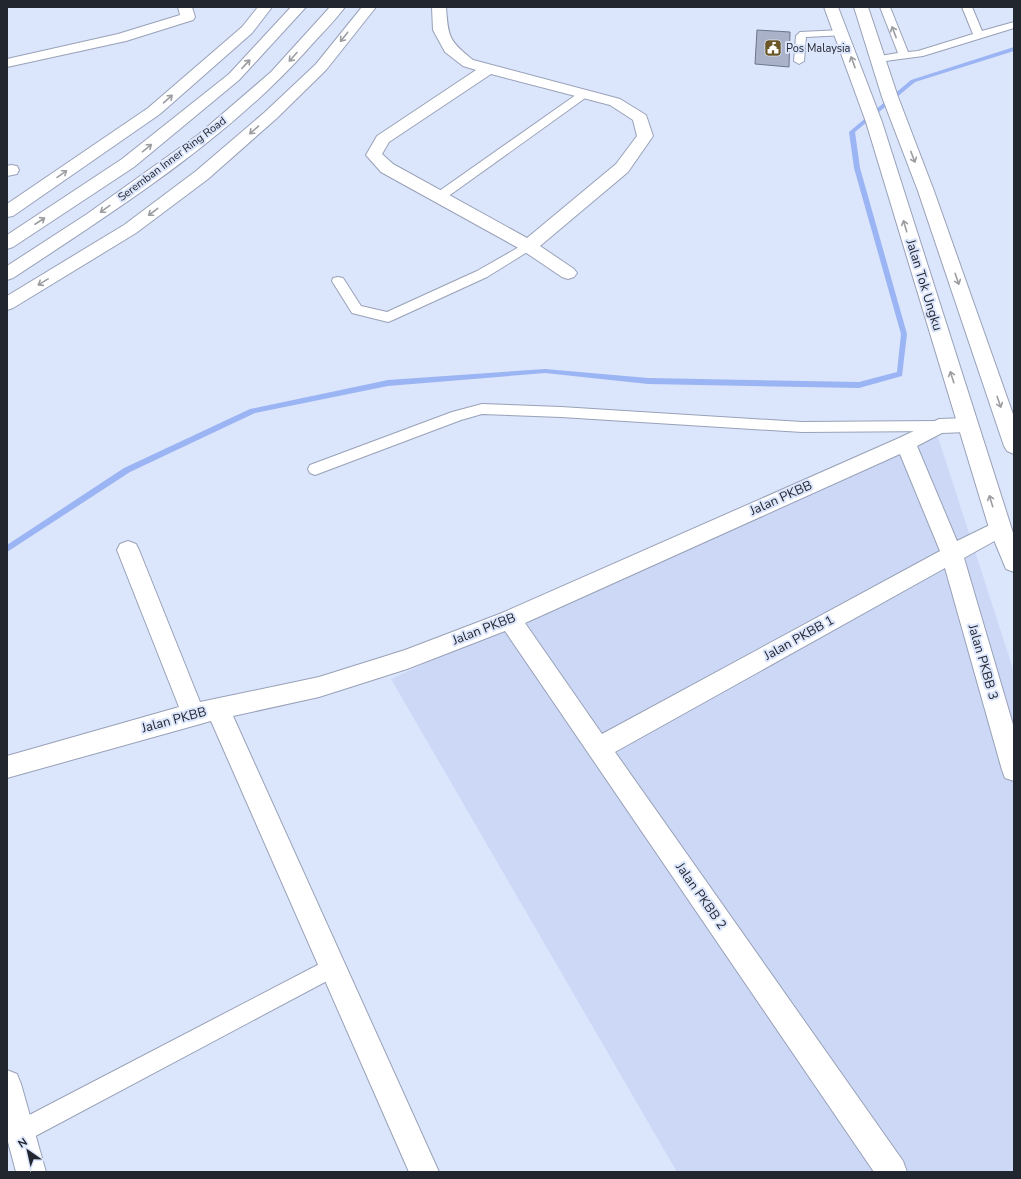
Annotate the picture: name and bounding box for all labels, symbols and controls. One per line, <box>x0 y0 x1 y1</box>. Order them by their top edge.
one-way arrow <box>890 26 898 38</box>
one-way arrow <box>340 32 349 43</box>
public building icon: Pos Malaysia <box>763 38 783 58</box>
place label: Pos Malaysia <box>786 41 851 56</box>
one-way arrow <box>288 52 297 62</box>
one-way arrow <box>848 57 856 69</box>
one-way arrow <box>241 59 251 69</box>
one-way arrow <box>163 94 173 104</box>
street label: Seremban Inner Ring Road <box>115 113 229 205</box>
one-way arrow <box>249 125 259 134</box>
one-way arrow <box>141 143 152 152</box>
one-way arrow <box>910 150 917 162</box>
one-way arrow <box>56 170 67 178</box>
one-way arrow <box>100 205 111 213</box>
one-way arrow <box>147 208 158 216</box>
one-way arrow <box>34 217 45 225</box>
one-way arrow <box>901 219 908 232</box>
street label: Jalan Tok Ungku <box>901 236 946 333</box>
one-way arrow <box>953 273 961 285</box>
one-way arrow <box>38 278 49 286</box>
one-way arrow <box>948 370 955 383</box>
one-way arrow <box>996 396 1003 409</box>
street label: Jalan PKBB <box>746 476 815 520</box>
one-way arrow <box>987 494 994 507</box>
street label: Jalan PKBB <box>449 609 518 650</box>
street label: Jalan PKBB 1 <box>760 611 837 665</box>
street label: Jalan PKBB 3 <box>963 621 1002 702</box>
street label: Jalan PKBB <box>139 703 208 738</box>
street label: Jalan PKBB 2 <box>671 858 731 933</box>
north arrow <box>8 1131 48 1171</box>
text: N <box>15 1135 30 1152</box>

